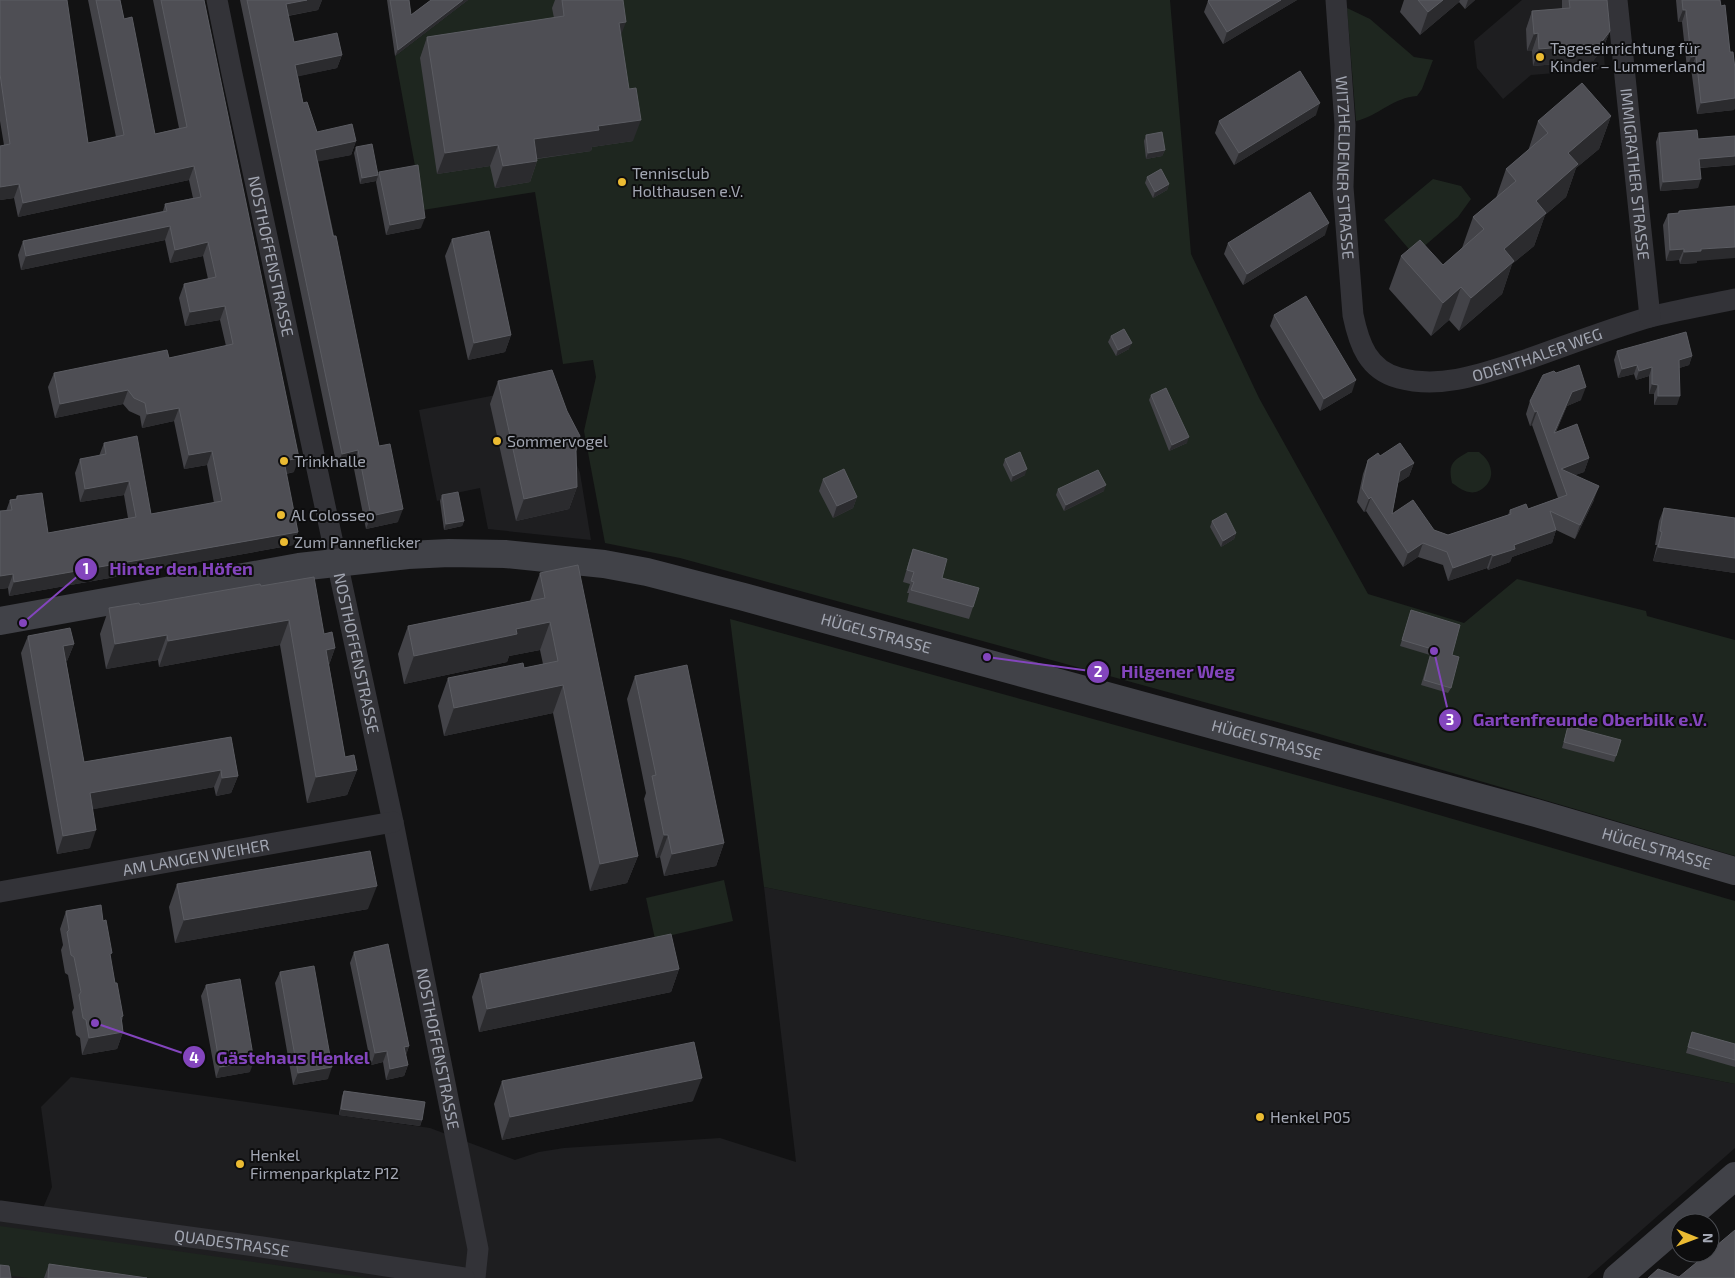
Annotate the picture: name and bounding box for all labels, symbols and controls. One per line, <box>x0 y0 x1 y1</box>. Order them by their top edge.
place label: Tageseinrichtung für Kinder – Lummerland <box>1550 38 1706 75</box>
marker: Tageseinrichtung für Kinder – Lummerland <box>1534 51 1546 63</box>
street label: WITZHELDENER STRASSE <box>1332 75 1359 260</box>
street label: IMMIGRATHER STRASSE <box>1617 87 1654 261</box>
place label: Tennisclub Holthausen e.V. <box>632 163 744 200</box>
street label: NOSTHOFFENSTRASSE <box>245 174 298 339</box>
marker: Tennisclub Holthausen e.V. <box>616 176 628 188</box>
street label: ODENTHALER WEG <box>1470 323 1604 385</box>
place label: Sommervogel <box>507 431 608 450</box>
marker: Sommervogel <box>491 435 503 447</box>
place label: Trinkhalle <box>294 451 366 470</box>
marker: Trinkhalle <box>278 455 290 467</box>
place label: Al Colosseo <box>291 505 375 524</box>
marker: Al Colosseo <box>275 509 287 521</box>
place label: Zum Panneflicker <box>294 532 421 551</box>
marker: Zum Panneflicker <box>278 536 290 548</box>
callout: Hinter den Höfen <box>73 552 263 585</box>
text: Hinter den Höfen <box>109 557 253 579</box>
text: 1 <box>83 559 89 577</box>
street label: NOSTHOFFENSTRASSE <box>331 571 384 735</box>
street label: HÜGELSTRASSE <box>819 608 934 657</box>
callout: Hilgener Weg <box>1086 656 1245 689</box>
text: Hilgener Weg <box>1121 660 1235 682</box>
text: 2 <box>1094 662 1103 680</box>
callout: Gartenfreunde Oberbilk e.V. <box>1437 703 1717 736</box>
text: Gartenfreunde Oberbilk e.V. <box>1473 708 1707 730</box>
text: 3 <box>1446 710 1454 728</box>
street label: HÜGELSTRASSE <box>1210 715 1324 763</box>
street label: HÜGELSTRASSE <box>1600 823 1714 873</box>
street label: AM LANGEN WEIHER <box>121 834 271 879</box>
street label: NOSTHOFFENSTRASSE <box>413 966 464 1131</box>
callout: Gästehaus Henkel <box>181 1041 380 1074</box>
text: Gästehaus Henkel <box>216 1046 370 1068</box>
text: 4 <box>189 1048 199 1066</box>
place label: Henkel P05 <box>1270 1107 1351 1126</box>
marker: Henkel P05 <box>1254 1111 1266 1123</box>
place label: Henkel Firmenparkplatz P12 <box>250 1145 399 1182</box>
marker: Henkel Firmenparkplatz P12 <box>234 1158 246 1170</box>
north arrow <box>1670 1213 1720 1263</box>
street label: QUADESTRASSE <box>173 1225 291 1260</box>
text: N <box>1700 1233 1717 1243</box>

